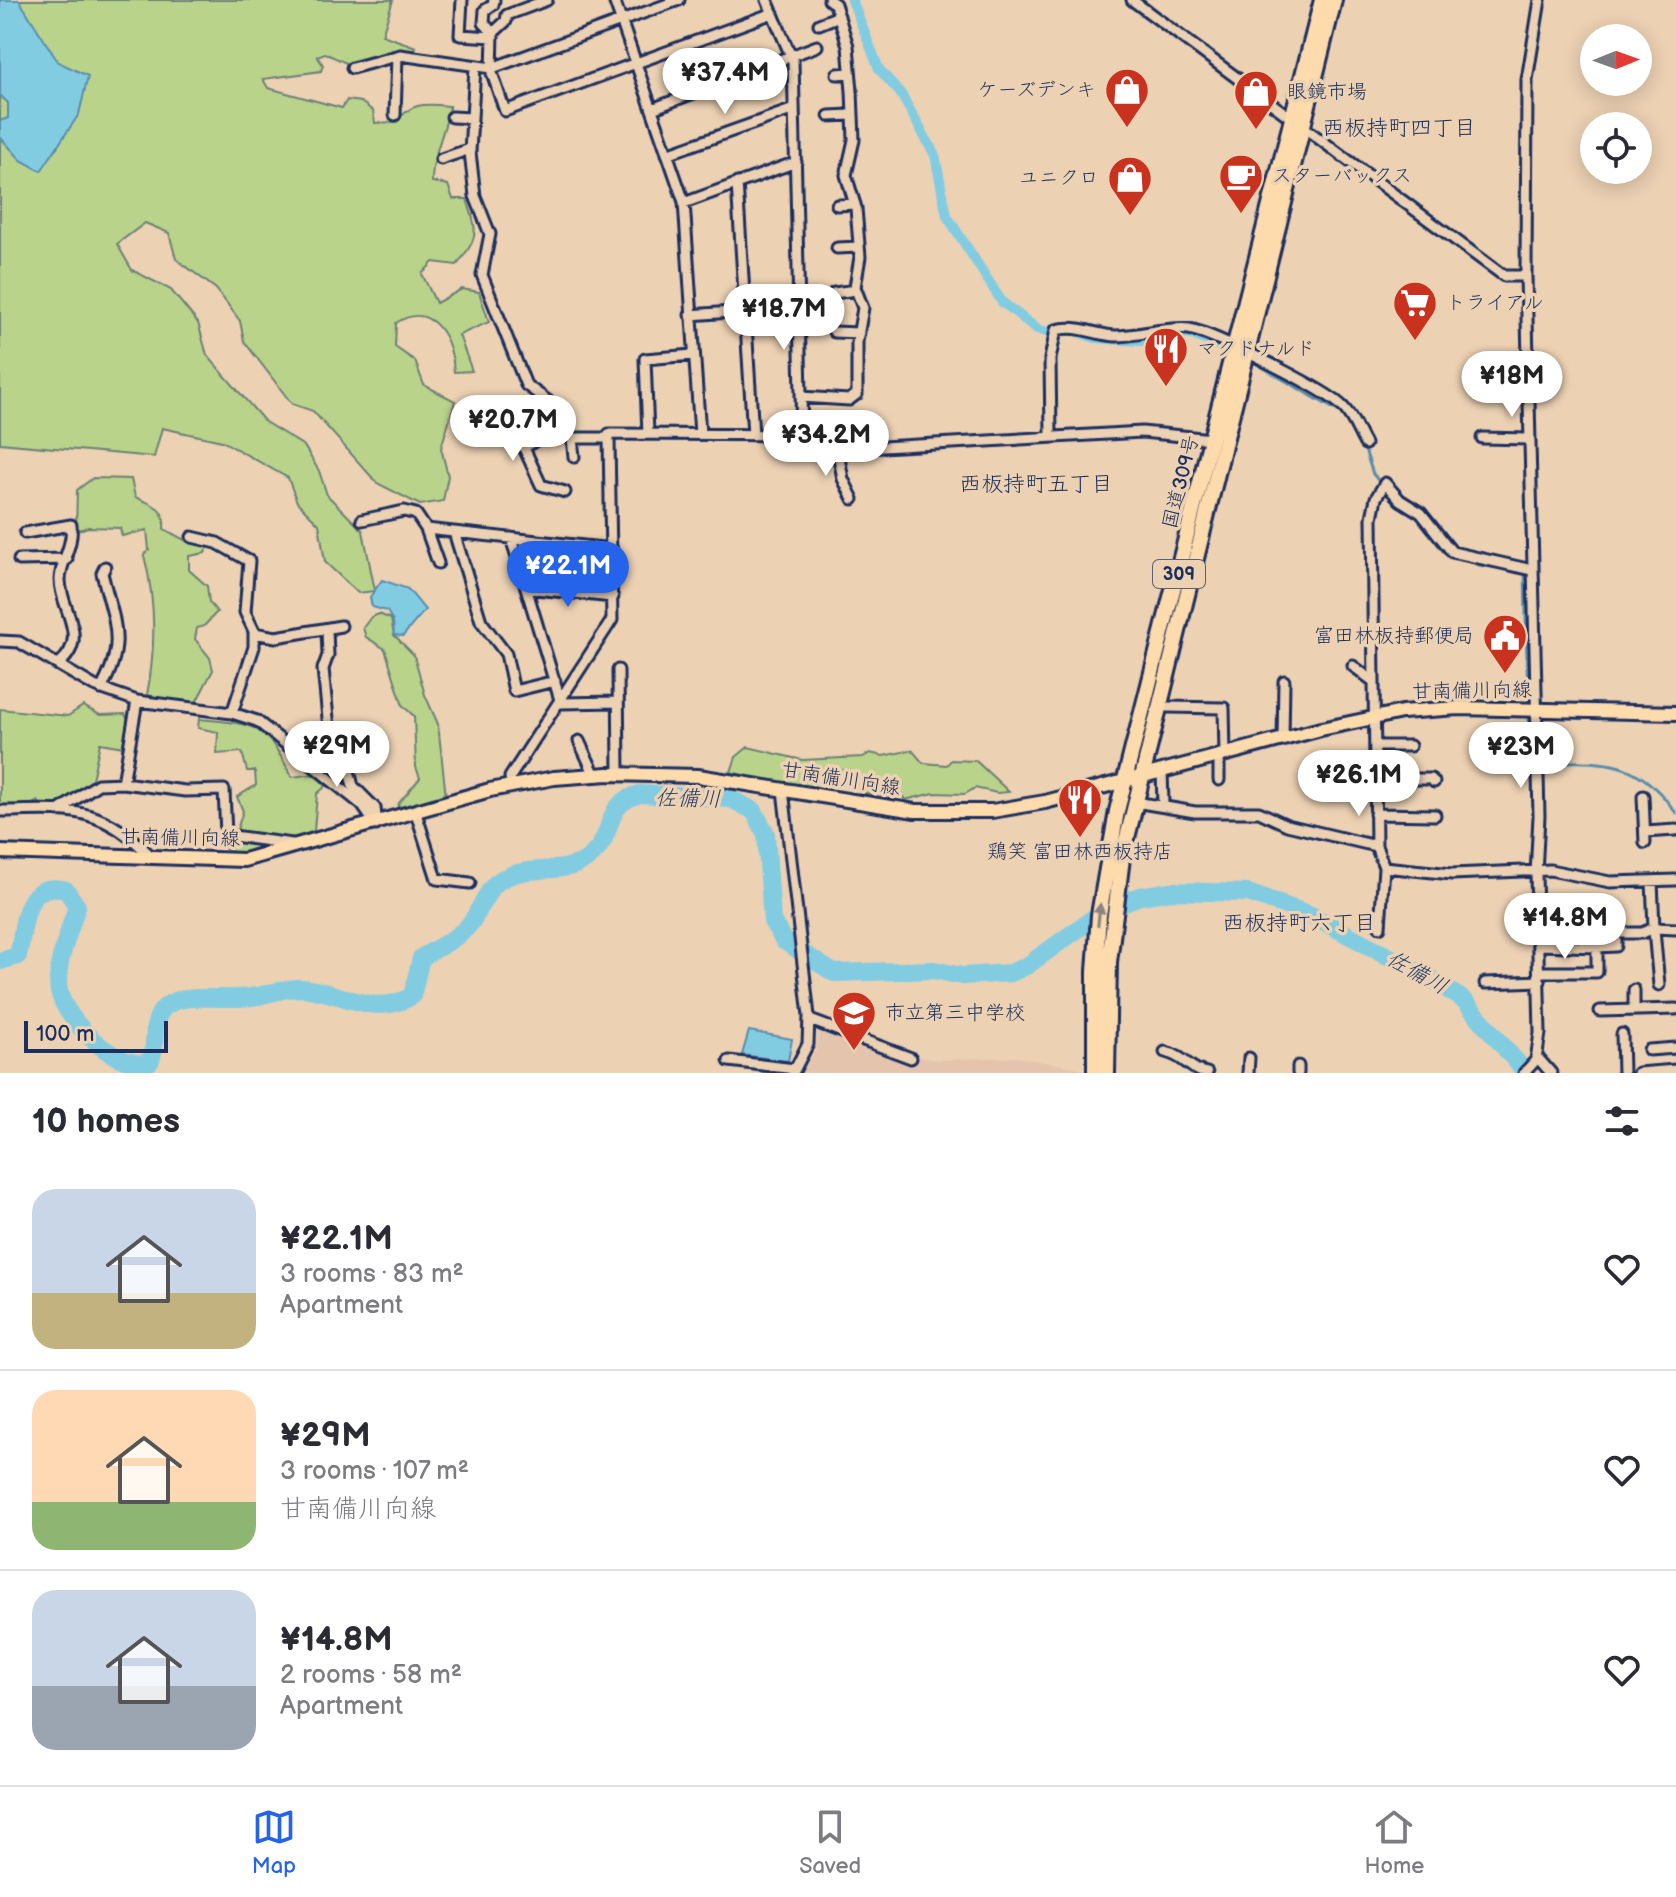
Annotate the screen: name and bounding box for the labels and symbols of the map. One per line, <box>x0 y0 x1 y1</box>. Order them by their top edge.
north arrow <box>1580 24 1652 96</box>
pin: ¥37.4M <box>660 48 790 116</box>
shop icon: ケーズデンキ <box>1103 66 1151 129</box>
shop icon: 眼鏡市場 <box>1232 68 1280 131</box>
place label: ケーズデンキ <box>978 78 1096 102</box>
place label: 眼鏡市場 <box>1287 80 1367 104</box>
district label: 西板持町四丁目 <box>1322 115 1476 142</box>
cafe icon: スターバックス <box>1217 152 1265 215</box>
shop icon: ユニクロ <box>1106 154 1154 217</box>
place label: スターバックス <box>1272 164 1412 188</box>
place label: ユニクロ <box>1019 166 1099 190</box>
supermarket icon: トライアル <box>1391 279 1439 342</box>
pin: ¥18.7M <box>719 284 849 352</box>
place label: トライアル <box>1446 291 1544 315</box>
restaurant icon: マクドナルド <box>1142 325 1190 388</box>
place label: マクドナルド <box>1197 337 1315 361</box>
pin: ¥18M <box>1465 351 1559 419</box>
pin: ¥20.7M <box>448 395 578 463</box>
pin: ¥34.2M <box>761 410 891 478</box>
street label: 国道309号 <box>1158 433 1204 531</box>
district label: 西板持町五丁目 <box>959 471 1113 498</box>
pin: ¥22.1M <box>503 541 633 609</box>
road number: 309 <box>1153 560 1205 588</box>
public building icon: 富田林板持郵便局 <box>1481 612 1529 675</box>
place label: 富田林板持郵便局 <box>1314 624 1474 648</box>
street label: 甘南備川向線 <box>1412 678 1532 704</box>
pin: ¥29M <box>290 721 384 789</box>
pin: ¥23M <box>1474 722 1568 790</box>
pin: ¥26.1M <box>1294 750 1424 818</box>
street label: 甘南備川向線 <box>780 758 902 800</box>
restaurant icon: 鶏笑 富田林西板持店 <box>1056 776 1104 839</box>
water label: 佐備川 <box>655 785 721 813</box>
street label: 甘南備川向線 <box>120 825 240 851</box>
place label: 鶏笑 富田林西板持店 <box>987 840 1173 864</box>
pin: ¥14.8M <box>1500 893 1630 961</box>
one-way arrow <box>1093 902 1106 927</box>
district label: 西板持町六丁目 <box>1222 910 1376 937</box>
water label: 佐備川 <box>1382 945 1452 1001</box>
school or university icon: 市立第三中学校 <box>830 989 878 1052</box>
place label: 市立第三中学校 <box>885 1001 1025 1025</box>
scale bar <box>24 1017 168 1053</box>

